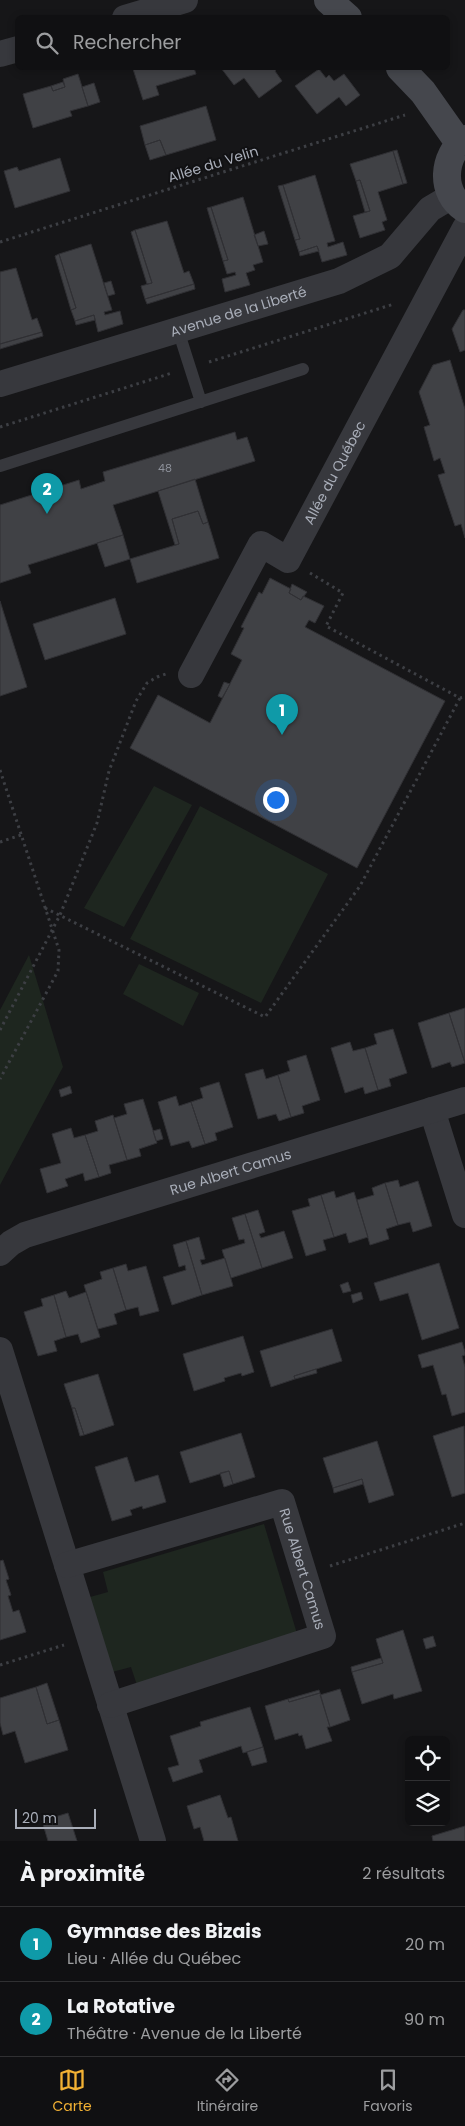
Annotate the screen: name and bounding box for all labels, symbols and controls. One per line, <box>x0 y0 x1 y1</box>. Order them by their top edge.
search box <box>15 15 450 70</box>
icon: search <box>33 29 61 57</box>
text: Rechercher <box>73 29 181 56</box>
street label: Allée du Velin <box>165 141 261 187</box>
street label: Avenue de la Liberté <box>168 281 309 342</box>
street label: Allée du Québec <box>299 417 370 528</box>
house number: 48 <box>158 460 172 476</box>
pin: 2 <box>31 473 63 514</box>
pin: 1 <box>266 694 298 735</box>
your location <box>263 787 289 813</box>
street label: Rue Albert Camus <box>167 1144 294 1200</box>
street label: Rue Albert Camus <box>274 1506 330 1632</box>
map controls <box>405 1736 450 1826</box>
button: locate <box>405 1736 450 1781</box>
button: layers <box>405 1781 450 1826</box>
scale bar <box>15 1806 96 1829</box>
text: 20 m <box>22 1808 57 1828</box>
text: À proximité <box>20 1859 145 1888</box>
text: 2 résultats <box>362 1862 445 1885</box>
text: Gymnase des Bizais <box>67 1918 262 1945</box>
text: 1 <box>33 1933 39 1956</box>
text: 20 m <box>405 1933 445 1956</box>
text: Lieu · Allée du Québec <box>67 1947 241 1970</box>
text: La Rotative <box>67 1993 175 2020</box>
text: 2 <box>31 2008 41 2031</box>
text: 90 m <box>404 2008 445 2031</box>
text: Théâtre · Avenue de la Liberté <box>67 2022 302 2045</box>
tab: Carte <box>52 2066 92 2117</box>
tab: Itinéraire <box>197 2066 258 2117</box>
tab: Favoris <box>363 2066 413 2117</box>

